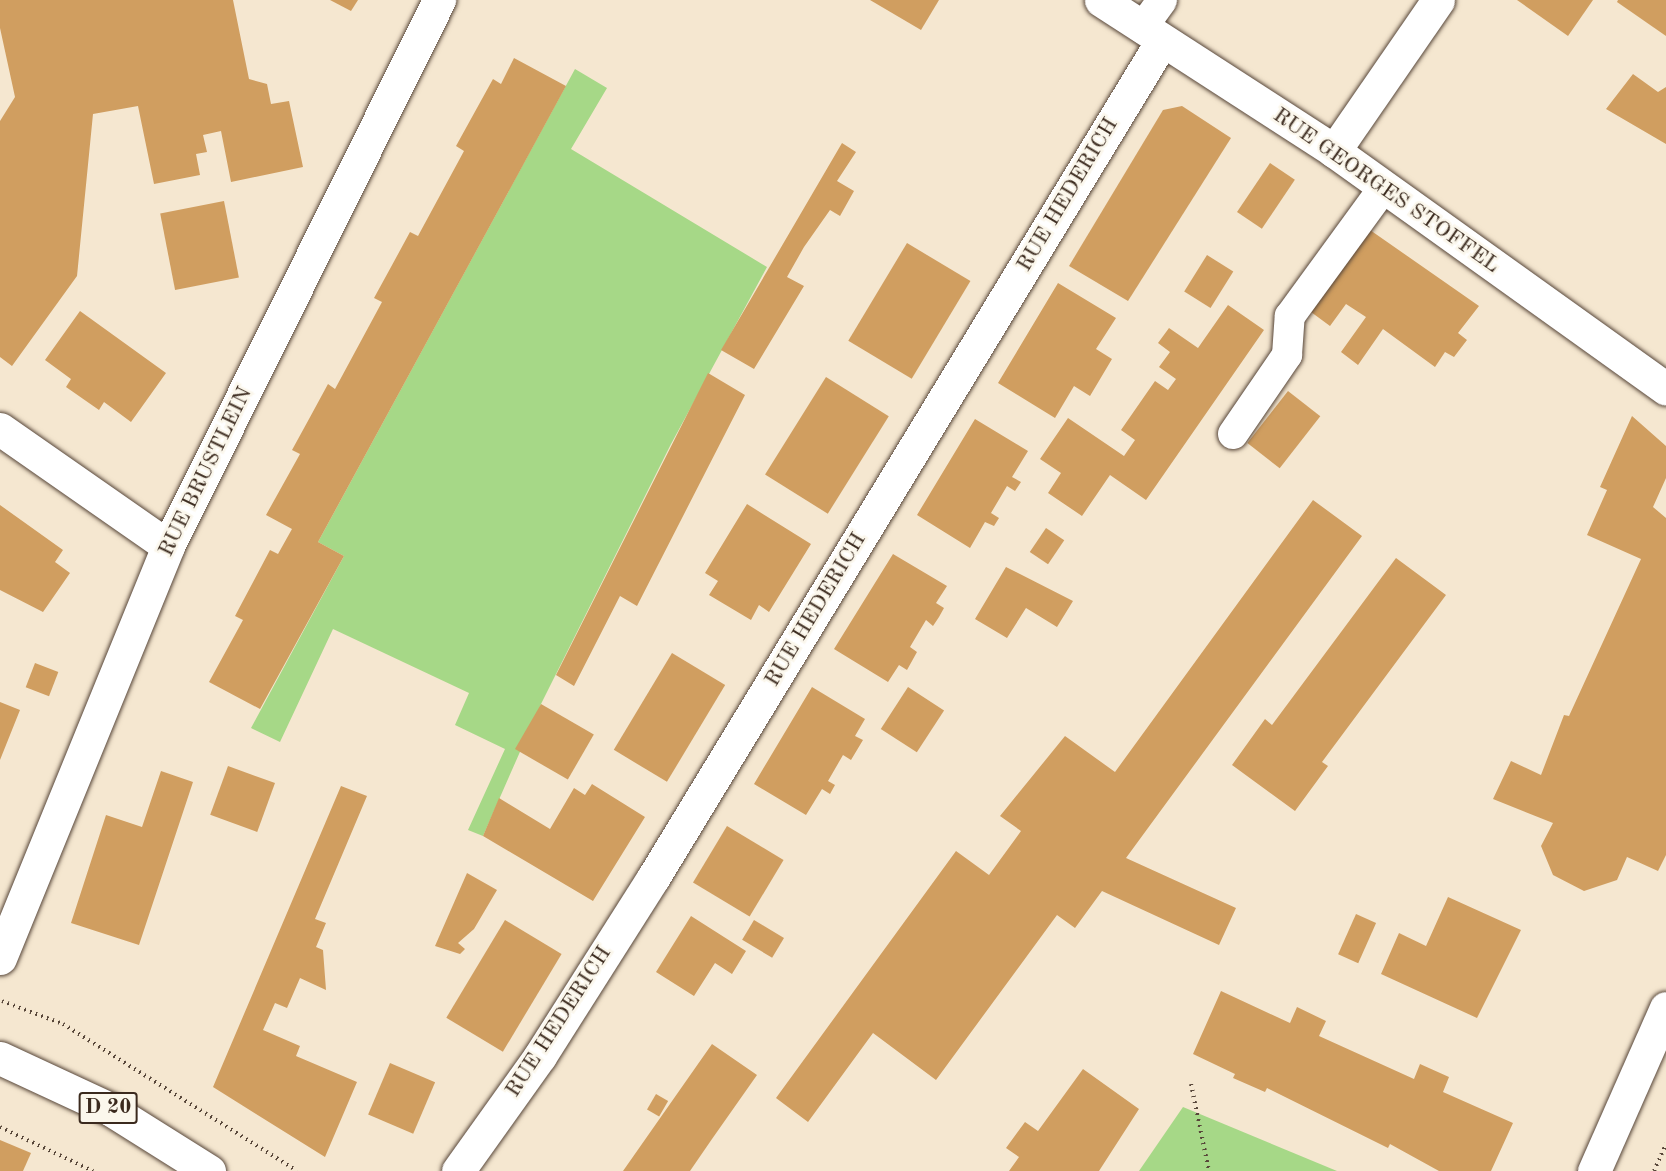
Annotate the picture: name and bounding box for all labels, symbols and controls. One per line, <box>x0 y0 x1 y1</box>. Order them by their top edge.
street label: RUE GEORGES STOFFEL <box>1267 103 1505 279</box>
street label: RUE HEDERICH <box>1012 113 1124 277</box>
street label: RUE BRUSTLEIN <box>153 383 259 561</box>
street label: RUE HEDERICH <box>760 528 872 692</box>
street label: RUE HEDERICH <box>500 942 618 1102</box>
road number: D 20 <box>78 1090 138 1126</box>

